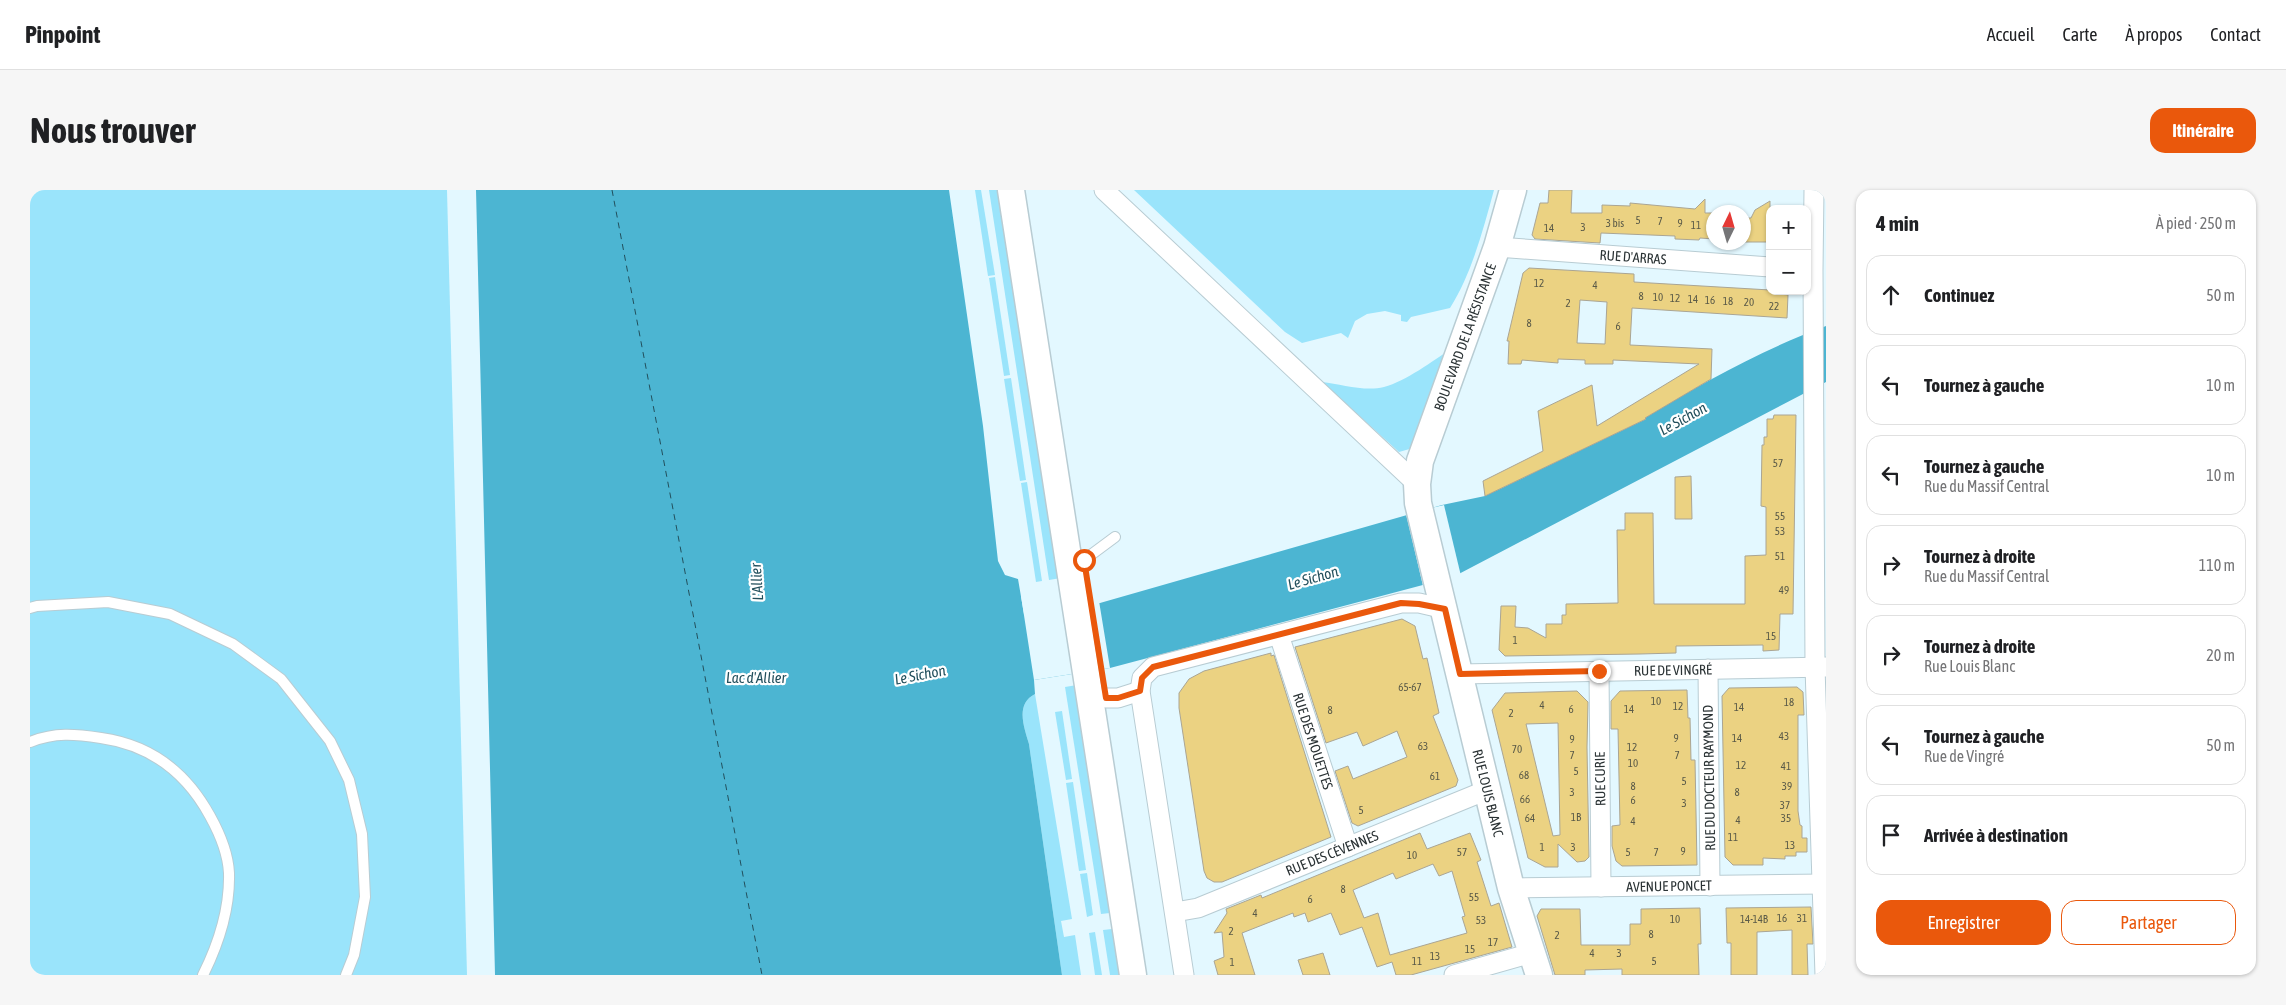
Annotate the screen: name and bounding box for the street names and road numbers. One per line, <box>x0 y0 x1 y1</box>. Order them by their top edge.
street label: RUE D'ARRAS <box>1599 247 1667 267</box>
street label: BOULEVARD DE LA RÉSISTANCE <box>1431 261 1499 413</box>
street label: RUE DE VINGRÉ <box>1634 661 1712 679</box>
street label: RUE DES MOUETTES <box>1290 691 1336 791</box>
street label: RUE DU DOCTEUR RAYMOND <box>1700 705 1718 851</box>
street label: RUE LOUIS BLANC <box>1469 748 1507 839</box>
street label: RUE CURIE <box>1592 752 1608 806</box>
street label: RUE DES CÉVENNES <box>1283 827 1381 879</box>
street label: AVENUE PONCET <box>1626 877 1712 895</box>

